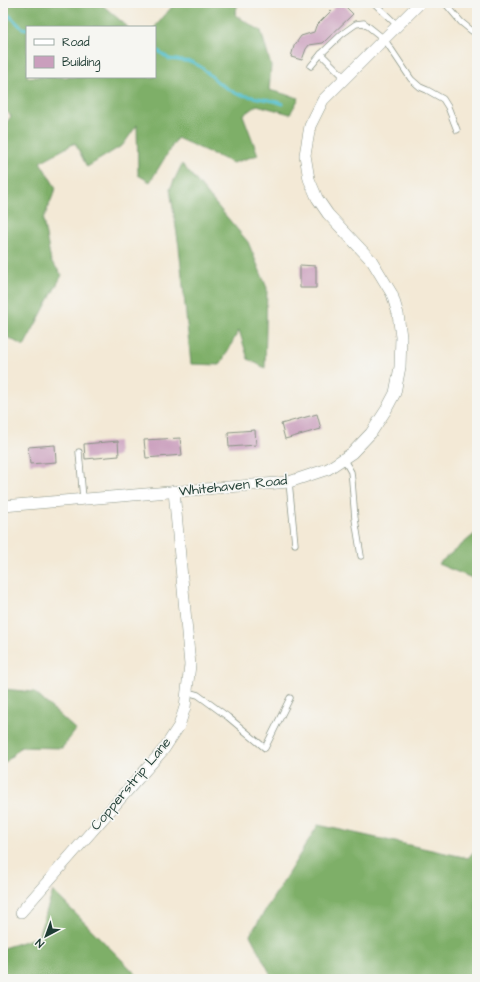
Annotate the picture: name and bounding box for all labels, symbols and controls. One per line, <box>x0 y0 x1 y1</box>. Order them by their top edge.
legend <box>26 26 156 78</box>
text: Road <box>62 34 90 51</box>
text: Building <box>62 54 100 72</box>
street label: Whitehaven Road <box>178 470 288 502</box>
street label: Copperstrip Lane <box>86 733 176 835</box>
north arrow <box>26 916 66 956</box>
text: N <box>32 935 47 951</box>

